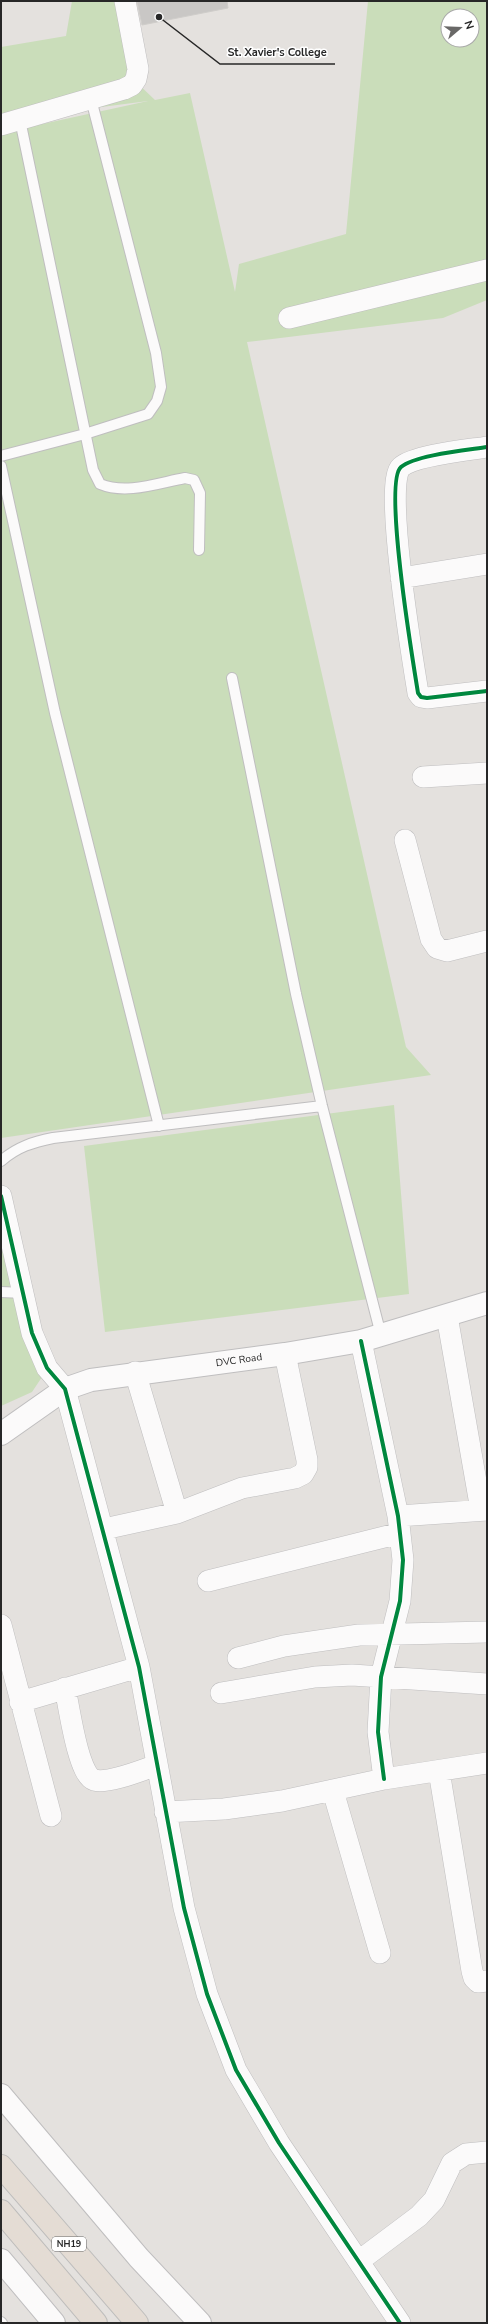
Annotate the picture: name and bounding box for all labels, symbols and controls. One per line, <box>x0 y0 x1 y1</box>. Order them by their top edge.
north arrow <box>440 8 480 48</box>
text: N <box>461 19 477 31</box>
callout: St. Xavier's College <box>220 41 335 64</box>
text: St. Xavier's College <box>227 45 327 60</box>
street label: DVC Road <box>215 1350 263 1370</box>
road number: NH19 <box>52 2237 86 2251</box>

